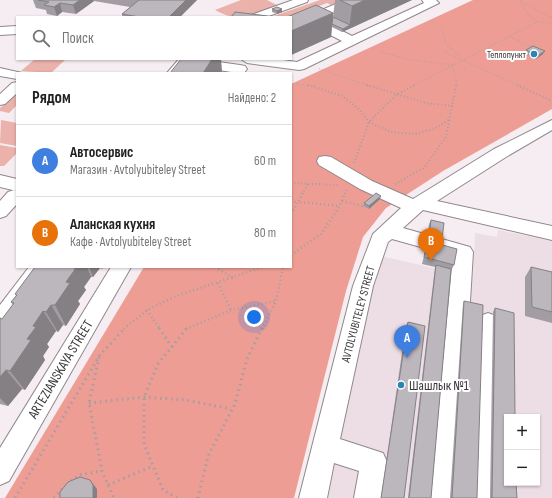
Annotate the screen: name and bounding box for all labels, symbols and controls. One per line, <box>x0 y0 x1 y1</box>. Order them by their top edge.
search box <box>16 16 292 60</box>
icon: search <box>30 27 52 49</box>
text: Поиск <box>62 29 94 48</box>
place label: Теплопункт <box>487 49 527 61</box>
marker: Теплопункт <box>529 49 539 59</box>
text: Рядом <box>32 88 71 108</box>
text: Найдено: 2 <box>228 90 276 106</box>
text: Автосервис <box>70 143 133 162</box>
text: A <box>42 153 48 169</box>
text: 60 m <box>254 153 276 169</box>
text: Магазин · Avtolyubiteley Street <box>70 162 206 178</box>
text: Аланская кухня <box>70 215 155 234</box>
text: B <box>42 225 48 241</box>
text: 80 m <box>254 225 276 241</box>
pin: B <box>418 228 444 261</box>
text: Кафе · Avtolyubiteley Street <box>70 234 191 250</box>
street label: AVTOLYUBITELEY STREET <box>338 264 379 365</box>
your location <box>244 307 264 327</box>
street label: ARTEZIANSKAYA STREET <box>24 317 97 422</box>
pin: A <box>394 325 420 358</box>
place label: Шашлык №1 <box>409 377 469 394</box>
marker: Шашлык №1 <box>396 380 406 390</box>
map controls <box>504 414 540 486</box>
button: + <box>504 414 540 450</box>
button: − <box>504 450 540 486</box>

